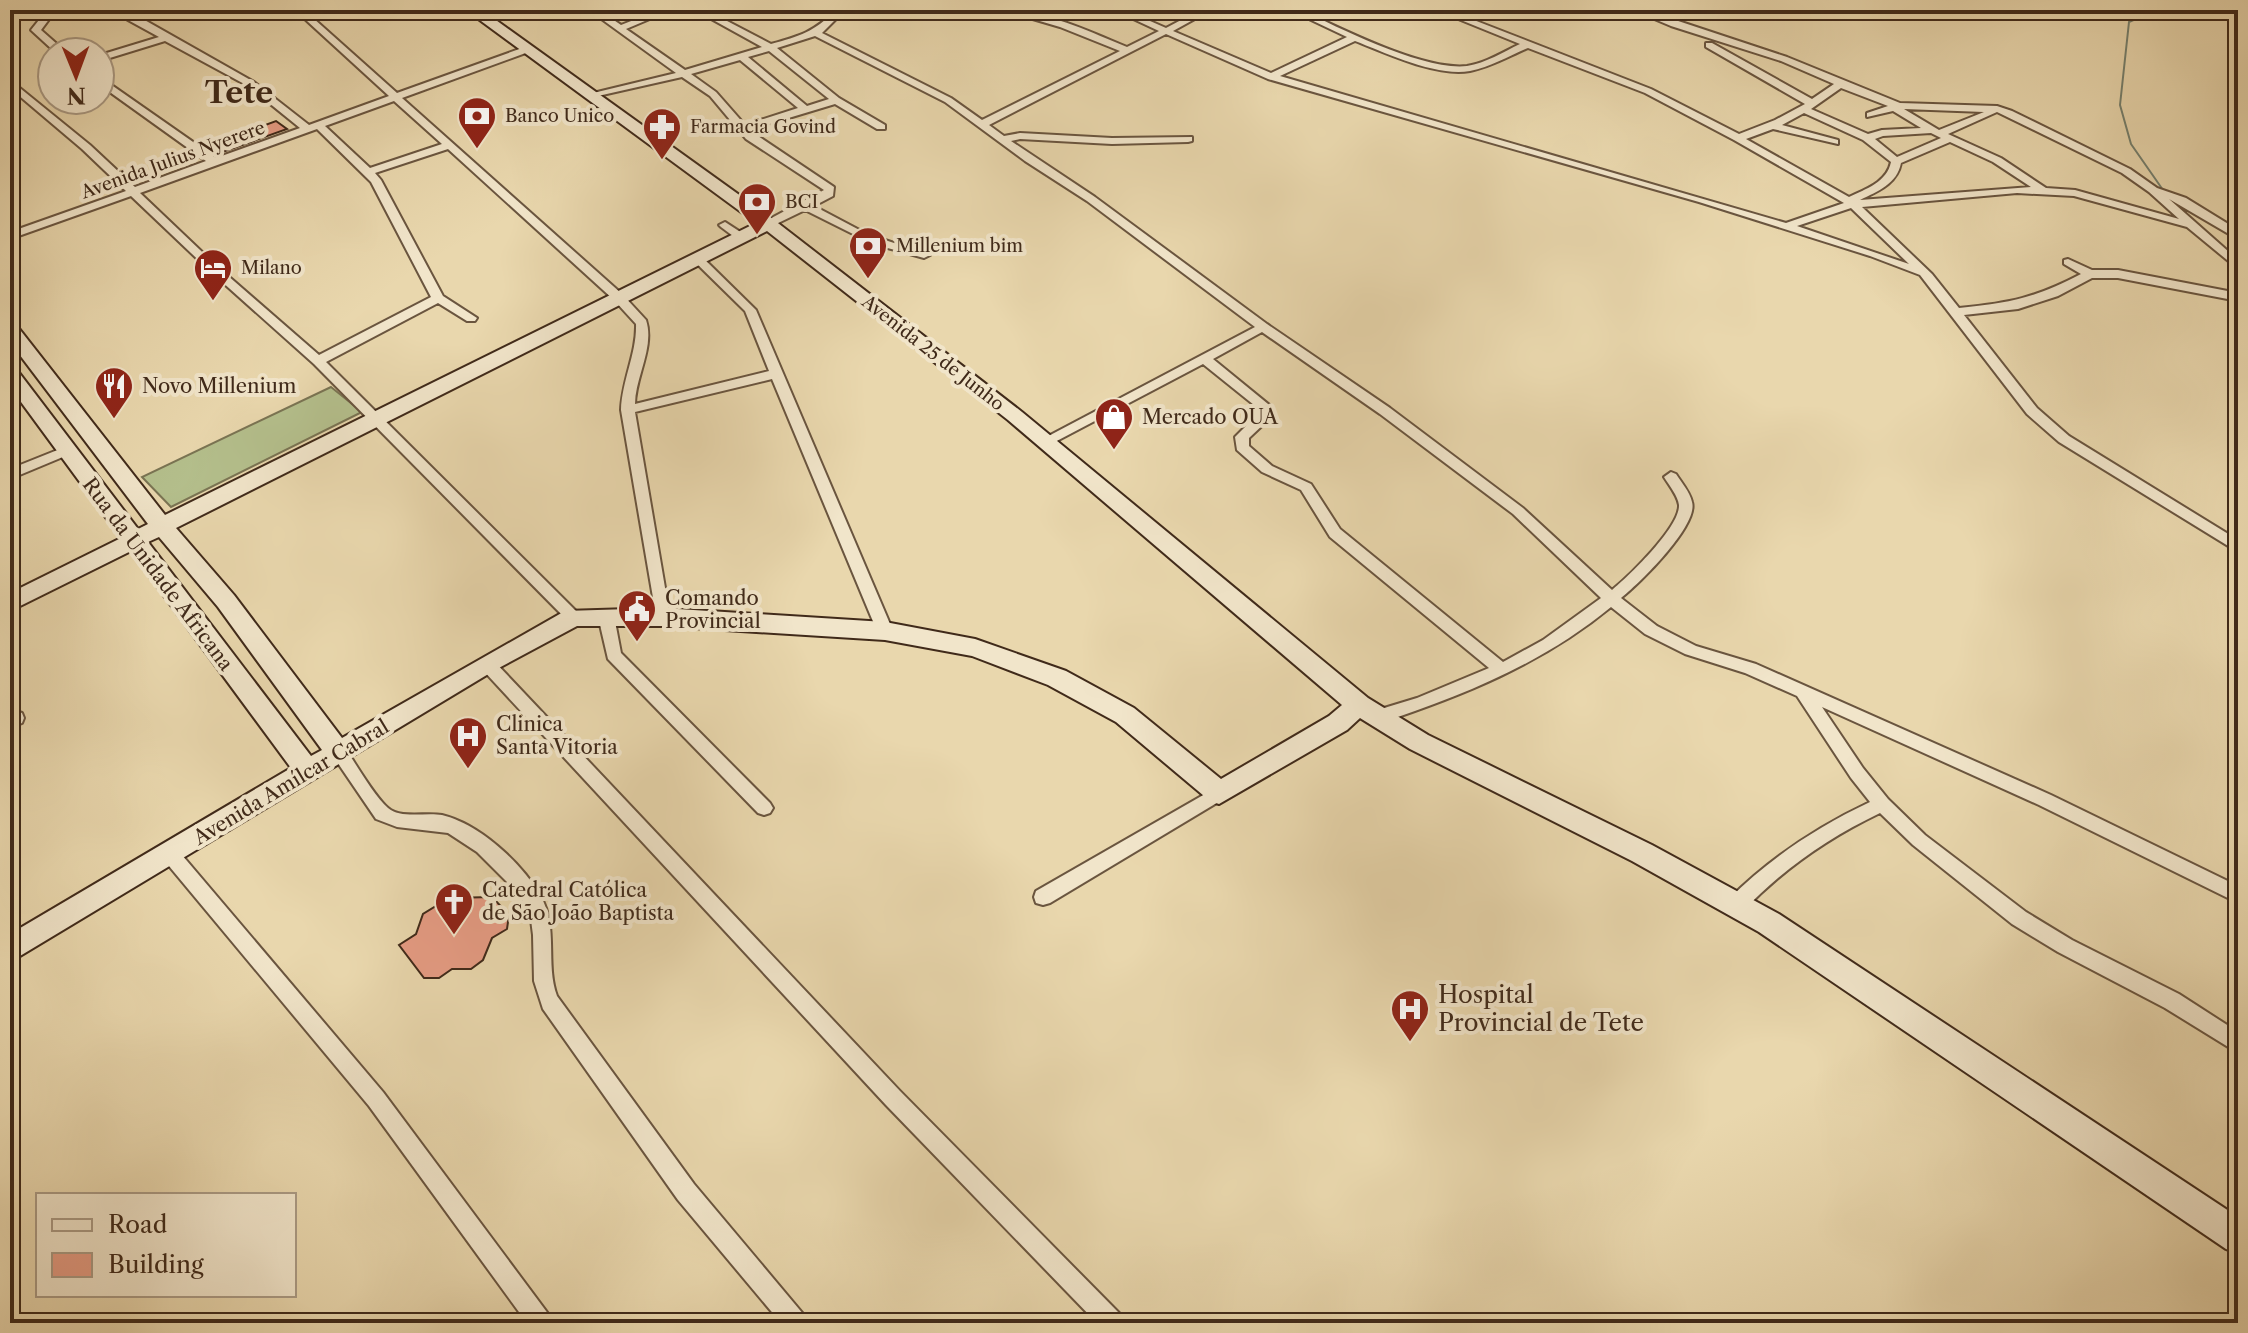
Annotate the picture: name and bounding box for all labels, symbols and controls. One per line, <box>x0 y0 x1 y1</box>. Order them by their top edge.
north arrow <box>36 36 116 116</box>
district label: Tete <box>205 74 273 111</box>
text: N <box>67 82 86 109</box>
bank icon: Banco Unico <box>456 95 498 150</box>
place label: Banco Unico <box>505 105 614 127</box>
pharmacy icon: Farmacia Govind <box>641 106 683 161</box>
street label: Avenida Julius Nyerere <box>77 116 268 204</box>
place label: Farmacia Govind <box>690 116 836 138</box>
bank icon: BCI <box>736 181 778 236</box>
place label: BCI <box>785 191 818 213</box>
bank icon: Millenium bim <box>847 225 889 280</box>
place label: Millenium bim <box>896 235 1023 257</box>
hotel icon: Milano <box>192 247 234 302</box>
place label: Milano <box>241 257 302 279</box>
street label: Avenida 25 de Junho <box>857 290 1009 416</box>
restaurant icon: Novo Millenium <box>93 365 135 420</box>
place label: Novo Millenium <box>142 374 297 398</box>
shop icon: Mercado OUA <box>1093 396 1135 451</box>
place label: Mercado OUA <box>1142 405 1279 429</box>
street label: Rua da Unidade Africana <box>78 473 239 675</box>
place label: Comando Provincial <box>665 586 761 633</box>
public building icon: Comando Provincial <box>616 588 658 643</box>
place label: Clinica Santa Vitoria <box>496 712 618 759</box>
street label: Avenida Amílcar Cabral <box>188 714 393 850</box>
hospital icon: Clinica Santa Vitoria <box>447 715 489 770</box>
place label: Catedral Católica de São João Baptista <box>482 878 675 925</box>
church icon: Catedral Católica de São João Baptista <box>433 881 475 936</box>
place label: Hospital Provincial de Tete <box>1438 980 1644 1037</box>
hospital icon: Hospital Provincial de Tete <box>1389 988 1431 1043</box>
legend <box>36 1193 296 1297</box>
text: Road <box>108 1210 168 1239</box>
text: Building <box>108 1250 204 1279</box>

